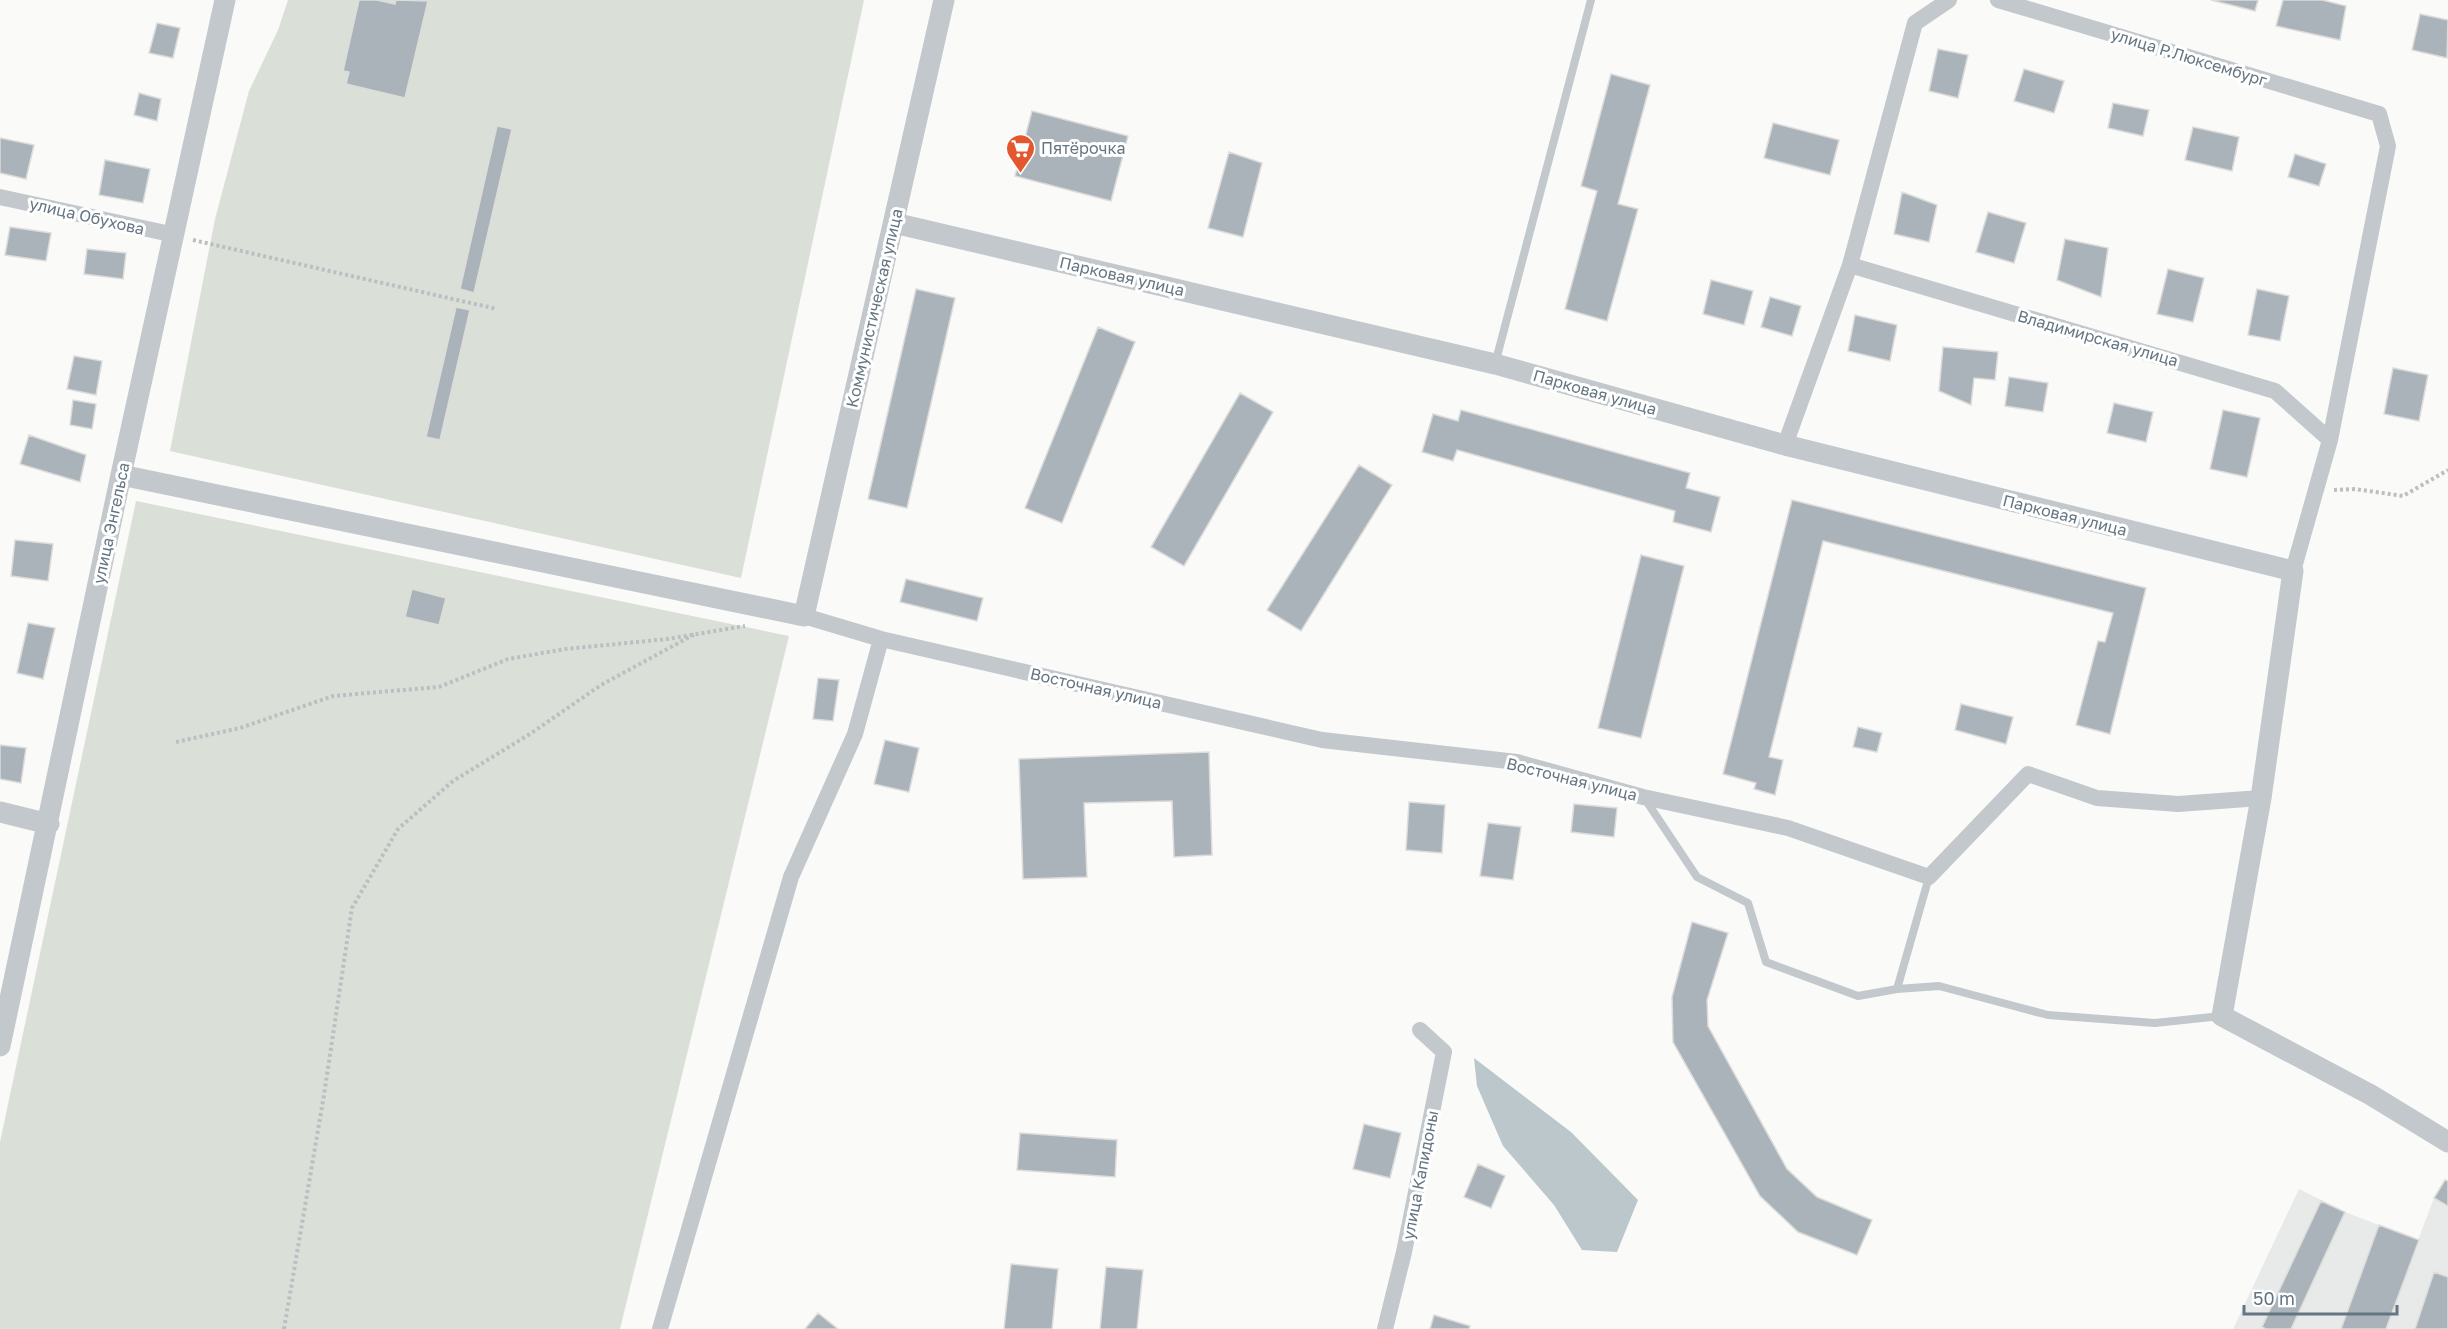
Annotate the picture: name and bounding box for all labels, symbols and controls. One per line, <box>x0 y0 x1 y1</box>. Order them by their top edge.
street label: улица Р.Люксембург <box>2109 24 2270 90</box>
supermarket icon: Пятёрочка <box>1004 132 1036 174</box>
place label: Пятёрочка <box>1041 138 1125 158</box>
street label: улица Обухова <box>28 193 146 239</box>
street label: Коммунистическая улица <box>841 207 907 409</box>
street label: Парковая улица <box>1058 252 1186 300</box>
street label: Владимирская улица <box>2015 305 2181 371</box>
street label: Парковая улица <box>1531 365 1659 419</box>
street label: улица Энгельса <box>88 461 134 585</box>
street label: Парковая улица <box>2001 490 2129 540</box>
street label: Восточная улица <box>1028 663 1164 713</box>
street label: Восточная улица <box>1505 753 1639 805</box>
street label: улица Капидоны <box>1398 1109 1442 1241</box>
scale bar <box>2244 1278 2397 1316</box>
text: 50 m <box>2253 1287 2295 1309</box>

